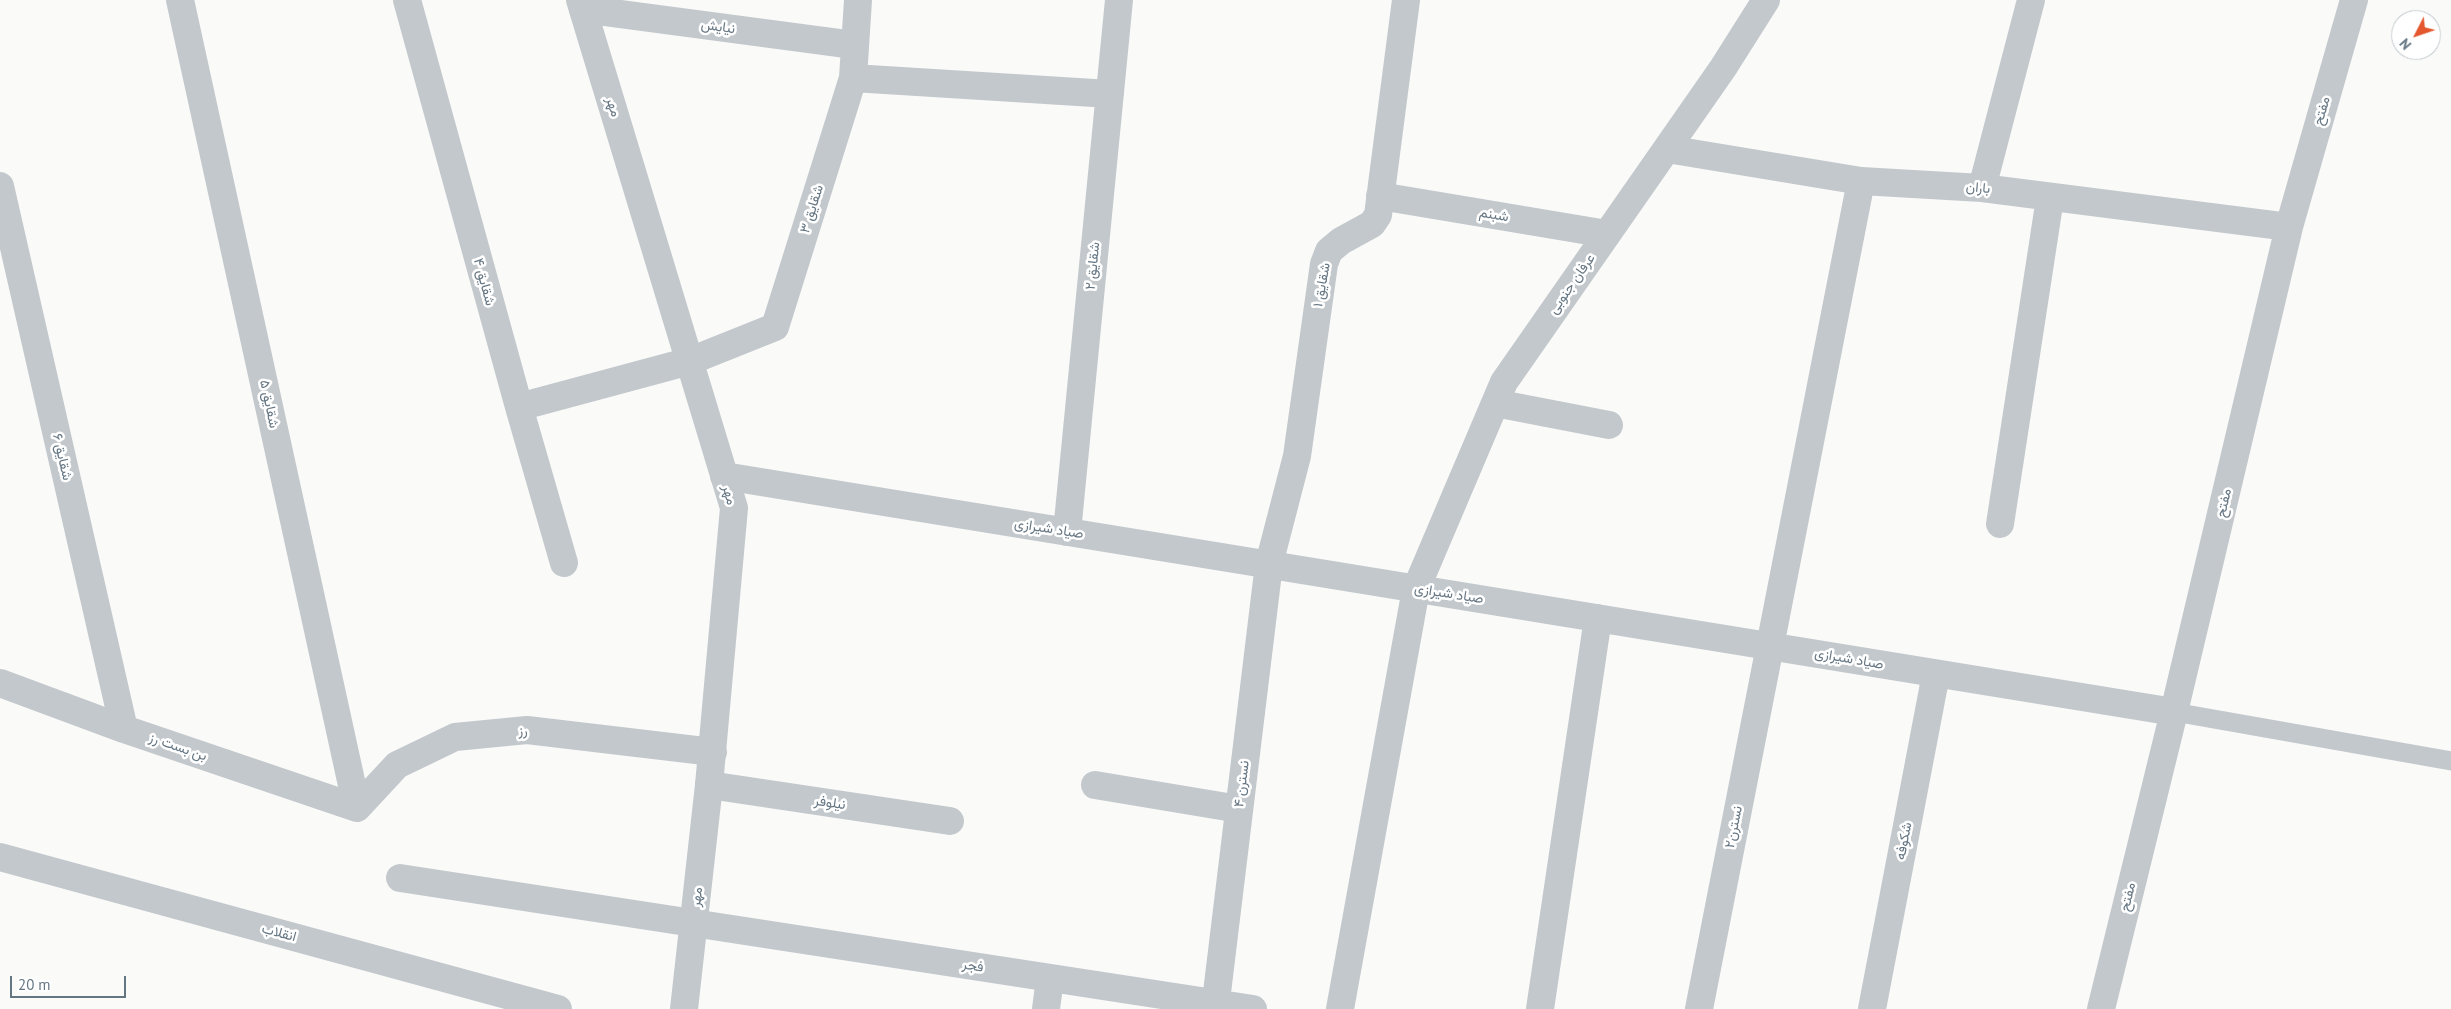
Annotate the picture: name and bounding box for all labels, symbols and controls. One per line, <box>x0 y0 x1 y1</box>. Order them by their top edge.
north arrow <box>2391 10 2441 60</box>
street label: نیایش <box>700 16 736 38</box>
text: N <box>2396 35 2415 54</box>
street label: مهر <box>602 95 624 119</box>
street label: مفتح <box>2310 95 2334 127</box>
street label: باران <box>1965 179 1991 197</box>
street label: شقایق ۳ <box>797 183 827 235</box>
street label: شبنم <box>1478 204 1510 226</box>
street label: شقایق ۲ <box>1082 241 1104 291</box>
street label: عرفان جنوبی <box>1545 251 1599 317</box>
street label: شقایق ۴ <box>470 256 498 308</box>
street label: شقایق ۱ <box>1310 262 1334 308</box>
street label: شقایق ۵ <box>256 378 282 430</box>
street label: شقایق ۶ <box>48 432 76 482</box>
street label: مهر <box>718 483 740 507</box>
street label: مفتح <box>2213 487 2235 519</box>
street label: صیاد شیرازی <box>1013 515 1085 543</box>
street label: صیاد شیرازی <box>1413 580 1485 608</box>
street label: صیاد شیرازی <box>1813 645 1885 673</box>
street label: رز <box>518 722 528 740</box>
street label: بن بست رز <box>147 729 209 765</box>
street label: نسترن ۴ <box>1231 760 1253 808</box>
street label: نیلوفر <box>813 792 847 814</box>
street label: نسترن۲ <box>1722 804 1746 850</box>
street label: شکوفه <box>1892 821 1916 861</box>
street label: مفتح <box>2116 881 2140 913</box>
street label: مهر <box>687 886 707 908</box>
street label: انقلاب <box>260 920 298 946</box>
street label: فجر <box>961 956 985 976</box>
scale bar <box>12 966 129 998</box>
text: 20 m <box>18 975 51 994</box>

